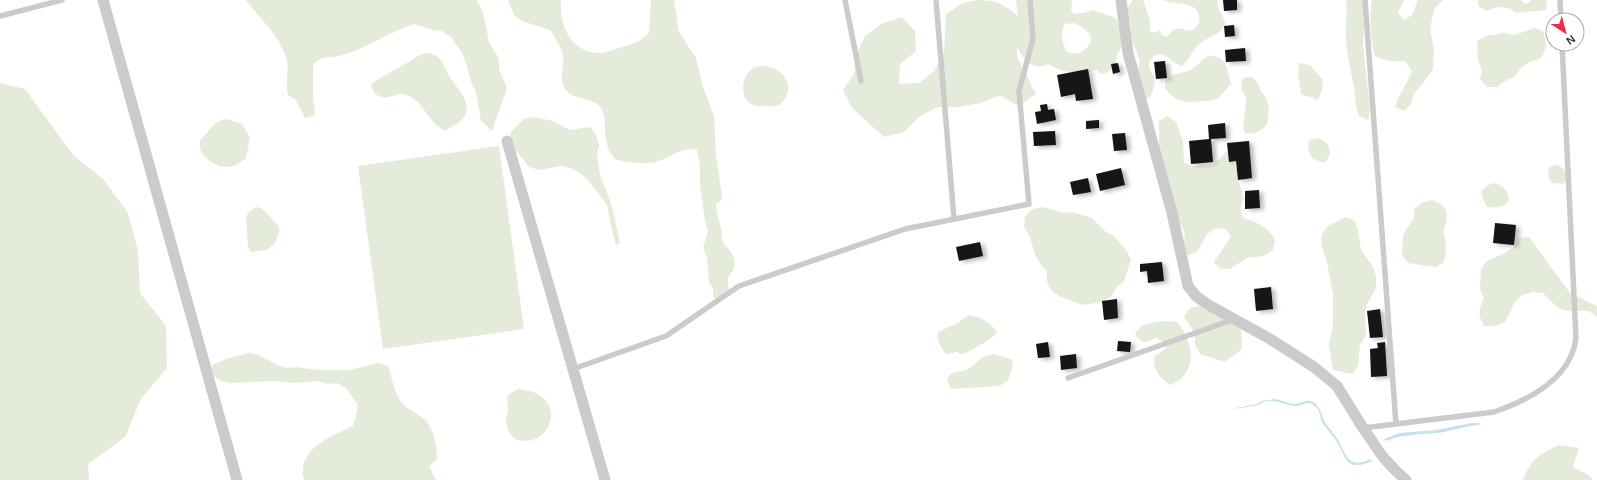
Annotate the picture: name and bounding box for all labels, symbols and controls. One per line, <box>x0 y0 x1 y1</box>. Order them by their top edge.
north arrow <box>1545 12 1585 52</box>
text: N <box>1564 33 1578 47</box>

